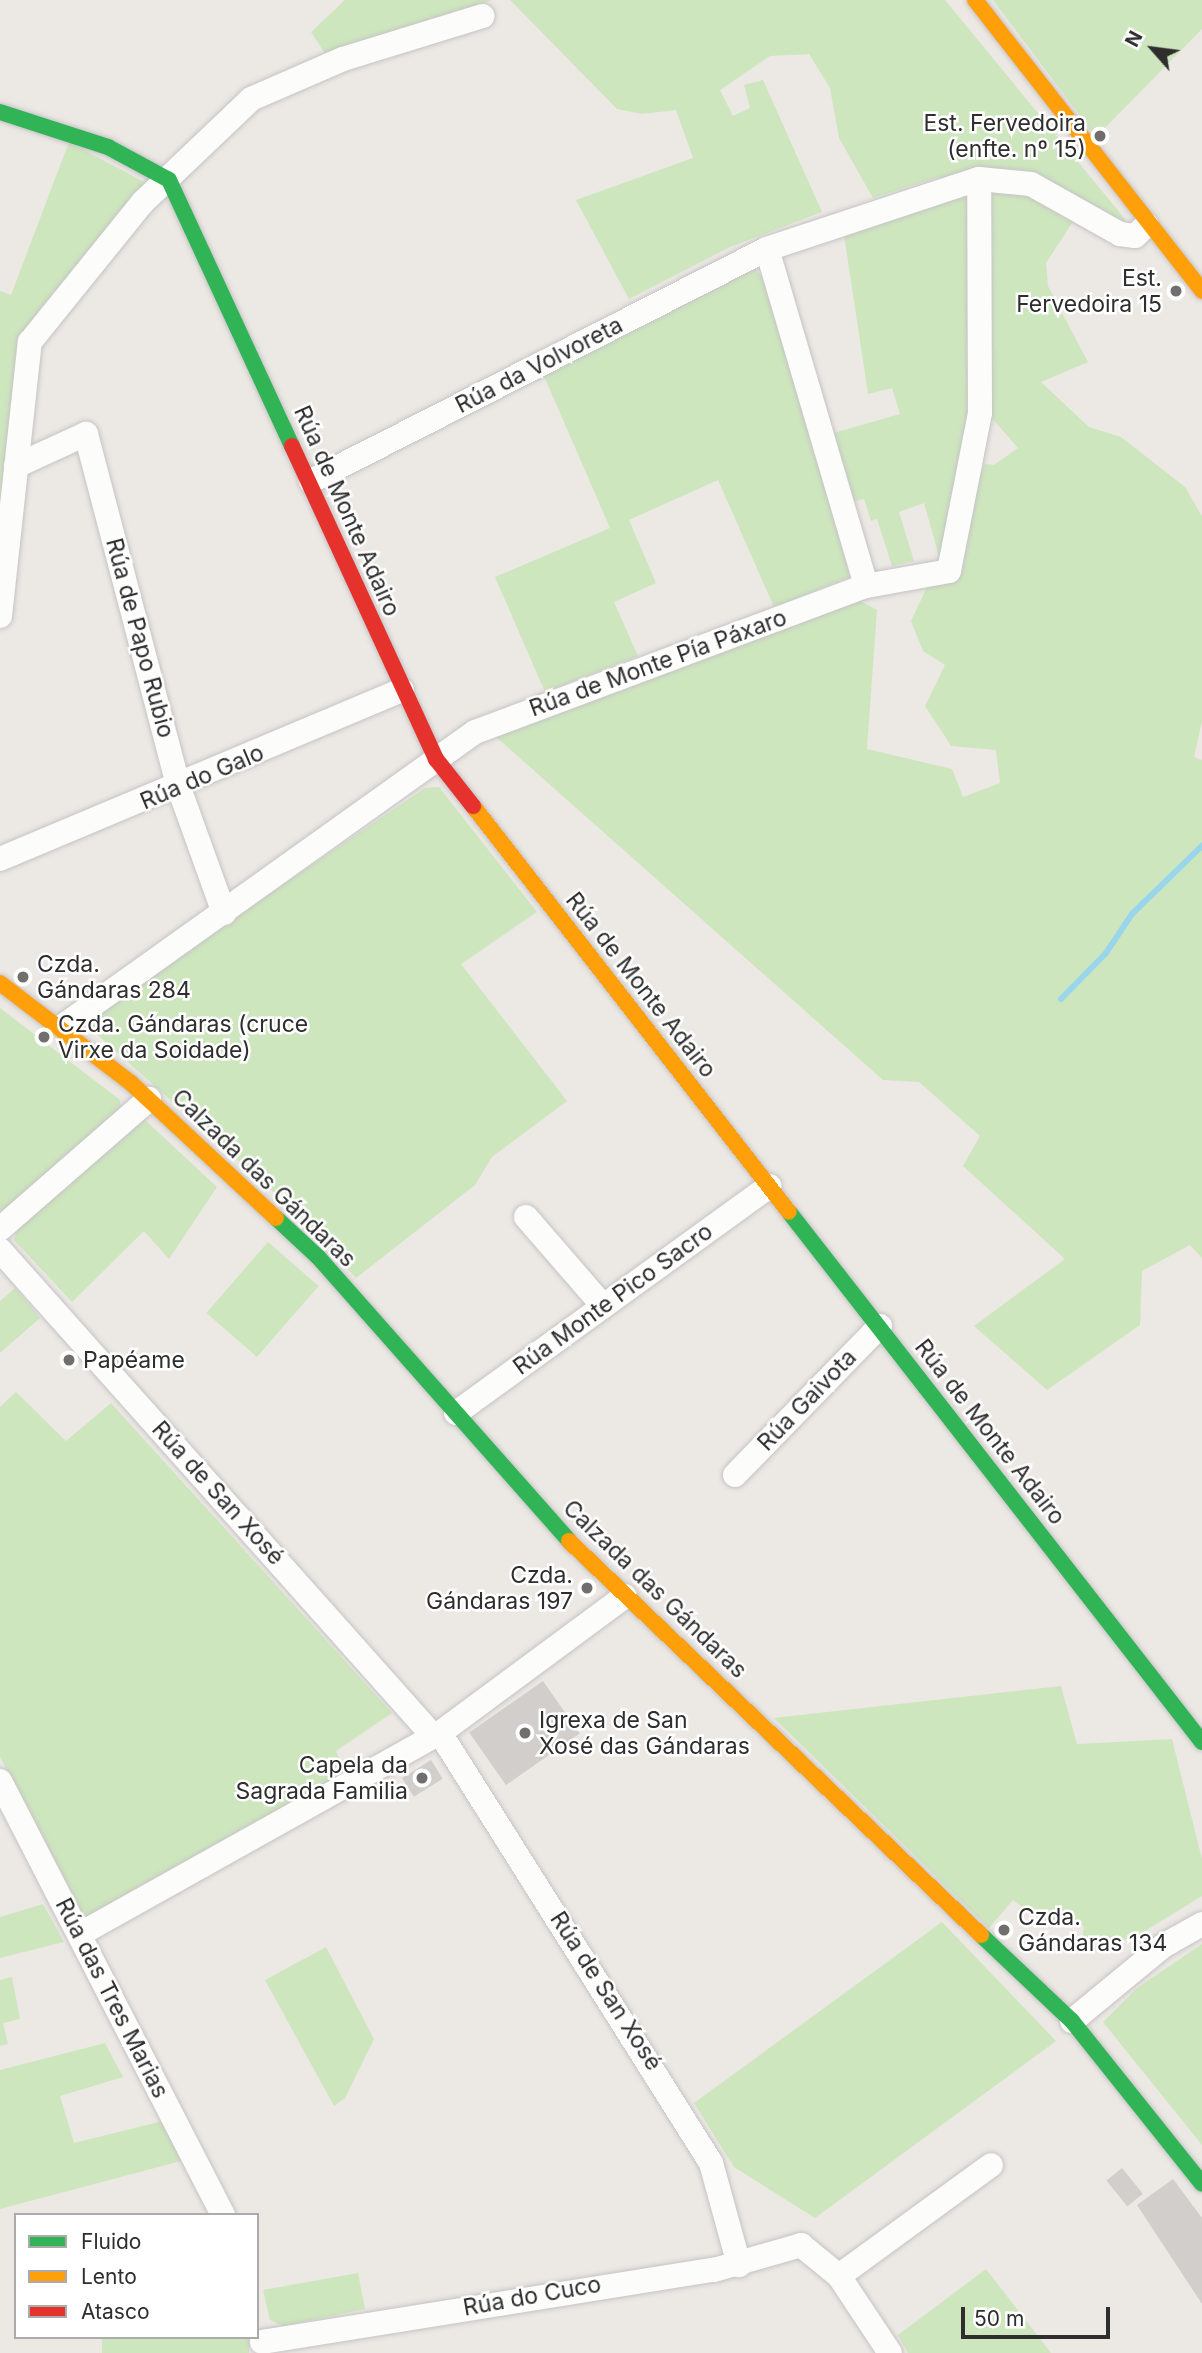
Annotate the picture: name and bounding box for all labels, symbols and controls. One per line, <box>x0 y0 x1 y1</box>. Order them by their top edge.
north arrow <box>1118 14 1188 84</box>
text: N <box>1120 27 1148 51</box>
place label: Est. Fervedoira (enfte. nº 15) <box>923 109 1086 163</box>
marker: Est. Fervedoira (enfte. nº 15) <box>1092 128 1108 144</box>
place label: Est. Fervedoira 15 <box>1016 264 1162 318</box>
marker: Est. Fervedoira 15 <box>1168 283 1184 299</box>
street label: Rúa da Volvoreta <box>451 311 627 419</box>
street label: Rúa de Monte Adairo <box>288 401 406 621</box>
street label: Rúa de Papo Rubio <box>100 535 180 741</box>
street label: Rúa de Monte Pía Páxaro <box>526 604 790 722</box>
street label: Rúa do Galo <box>136 739 268 815</box>
street label: Rúa de Monte Adairo <box>560 887 722 1083</box>
place label: Czda. Gándaras 284 <box>37 950 191 1004</box>
marker: Czda. Gándaras 284 <box>15 969 31 985</box>
place label: Czda. Gándaras (cruce Virxe da Soidade) <box>58 1010 308 1064</box>
marker: Czda. Gándaras (cruce Virxe da Soidade) <box>36 1029 52 1045</box>
street label: Calzada das Gándaras <box>167 1083 361 1273</box>
street label: Rúa Monte Pico Sacro <box>508 1217 718 1381</box>
street label: Rúa de Monte Adairo <box>909 1334 1071 1530</box>
street label: Rúa Gaivota <box>752 1344 862 1456</box>
place label: Papéame <box>83 1346 185 1374</box>
marker: Papéame <box>61 1352 77 1368</box>
street label: Rúa de San Xosé <box>146 1415 290 1571</box>
street label: Calzada das Gándaras <box>558 1494 752 1684</box>
place label: Czda. Gándaras 197 <box>426 1561 573 1615</box>
marker: Czda. Gándaras 197 <box>579 1580 595 1596</box>
place label: Igrexa de San Xosé das Gándaras <box>539 1706 750 1760</box>
marker: Igrexa de San Xosé das Gándaras <box>517 1725 533 1741</box>
place label: Capela da Sagrada Familia <box>235 1751 408 1805</box>
marker: Capela da Sagrada Familia <box>414 1770 430 1786</box>
street label: Rúa das Tres Marias <box>50 1893 174 2103</box>
place label: Czda. Gándaras 134 <box>1018 1903 1167 1957</box>
street label: Rúa de San Xosé <box>544 1906 668 2076</box>
marker: Czda. Gándaras 134 <box>996 1922 1012 1938</box>
legend <box>14 2213 259 2339</box>
text: Fluido <box>81 2229 141 2254</box>
text: Lento <box>81 2264 137 2289</box>
street label: Rúa do Cuco <box>461 2270 603 2322</box>
scale bar <box>964 2294 1113 2338</box>
text: Atasco <box>81 2299 150 2324</box>
text: 50 m <box>974 2306 1024 2331</box>

